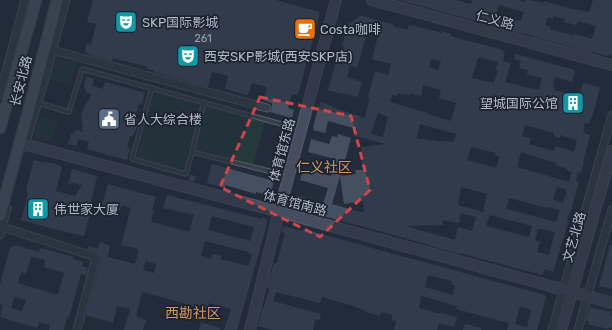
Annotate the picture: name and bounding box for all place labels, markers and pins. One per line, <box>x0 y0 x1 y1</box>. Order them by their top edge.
theatre icon: SKP国际影城 <box>113 9 139 35</box>
place label: SKP国际影城 <box>142 15 218 30</box>
cafe icon: Costa咖啡 <box>292 16 318 42</box>
place label: Costa咖啡 <box>320 22 381 37</box>
theatre icon: 西安SKP影城(西安SKP店) <box>175 43 201 69</box>
place label: 西安SKP影城(西安SKP店) <box>204 49 352 64</box>
building icon: 望城国际公馆 <box>560 90 586 116</box>
place label: 望城国际公馆 <box>480 96 558 111</box>
public building icon: 省人大综合楼 <box>96 106 122 132</box>
place label: 省人大综合楼 <box>124 112 202 127</box>
building icon: 伟世家大厦 <box>25 196 51 222</box>
place label: 伟世家大厦 <box>54 202 119 217</box>

